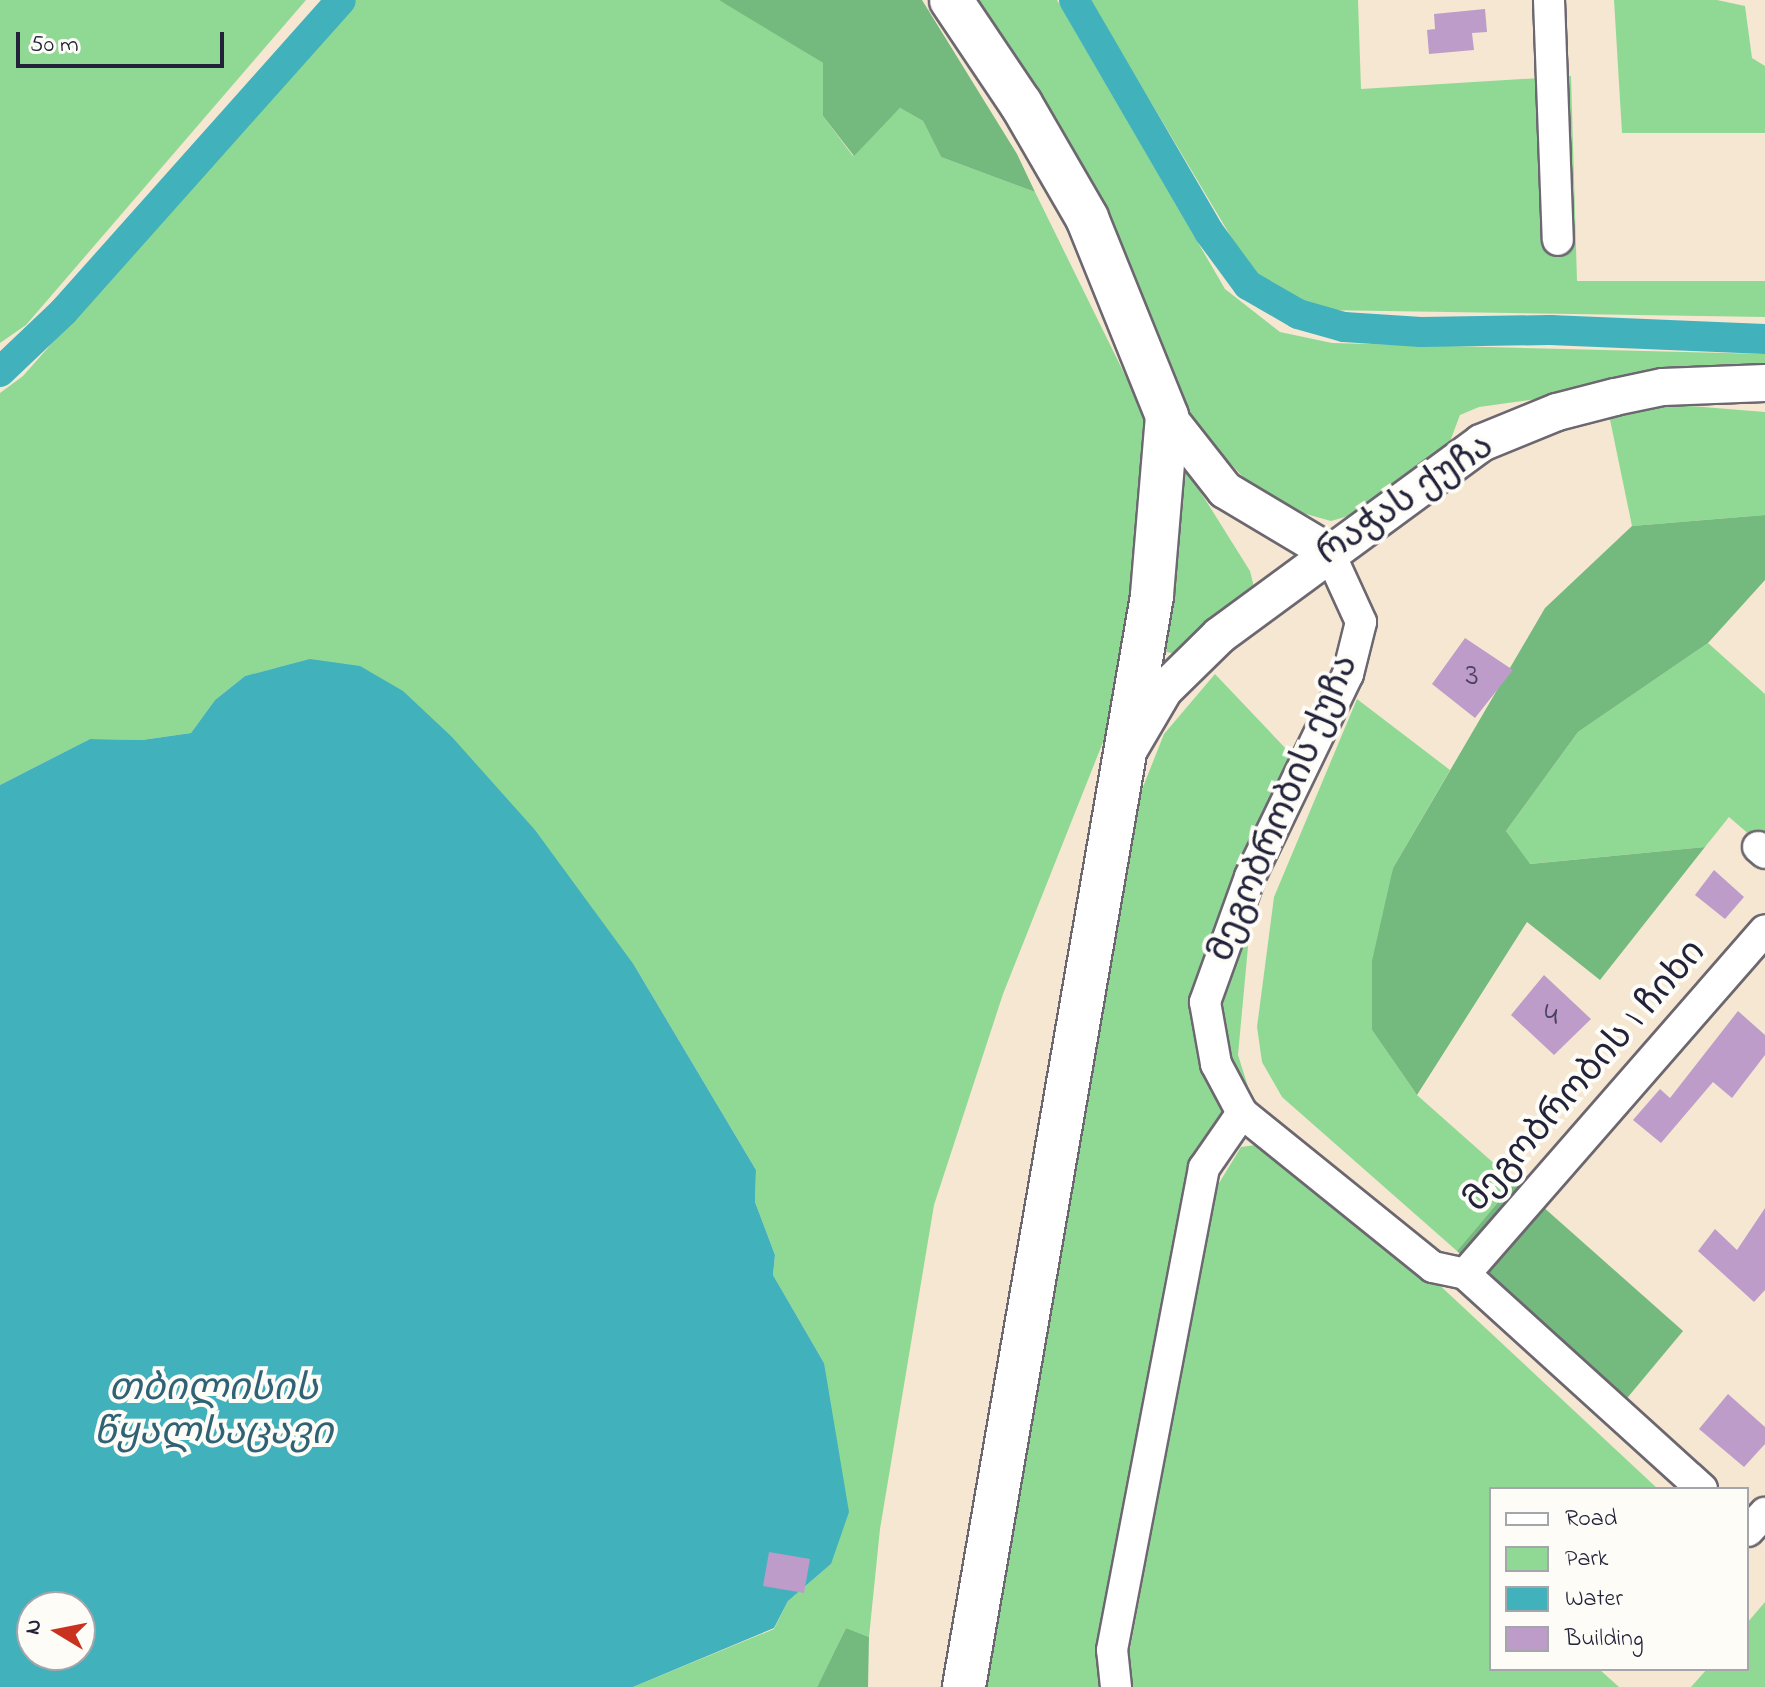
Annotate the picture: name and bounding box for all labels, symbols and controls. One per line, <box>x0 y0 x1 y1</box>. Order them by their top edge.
scale bar <box>20 16 228 66</box>
text: 50 m <box>30 28 79 63</box>
street label: რაჭას ქუჩა <box>1310 426 1502 576</box>
street label: მეგობრობის ქუჩა <box>1201 649 1369 969</box>
house number: 3 <box>1465 658 1479 696</box>
street label: მეგობრობის I ჩიხი <box>1456 932 1716 1222</box>
house number: 4 <box>1544 998 1558 1036</box>
water label: თბილისის წყალსაცავი <box>93 1368 333 1458</box>
legend <box>1489 1487 1749 1671</box>
text: Road <box>1565 1502 1617 1537</box>
text: Park <box>1565 1542 1608 1577</box>
text: Water <box>1565 1582 1623 1617</box>
north arrow <box>16 1591 96 1671</box>
text: N <box>17 1617 51 1637</box>
text: Building <box>1565 1622 1644 1657</box>

